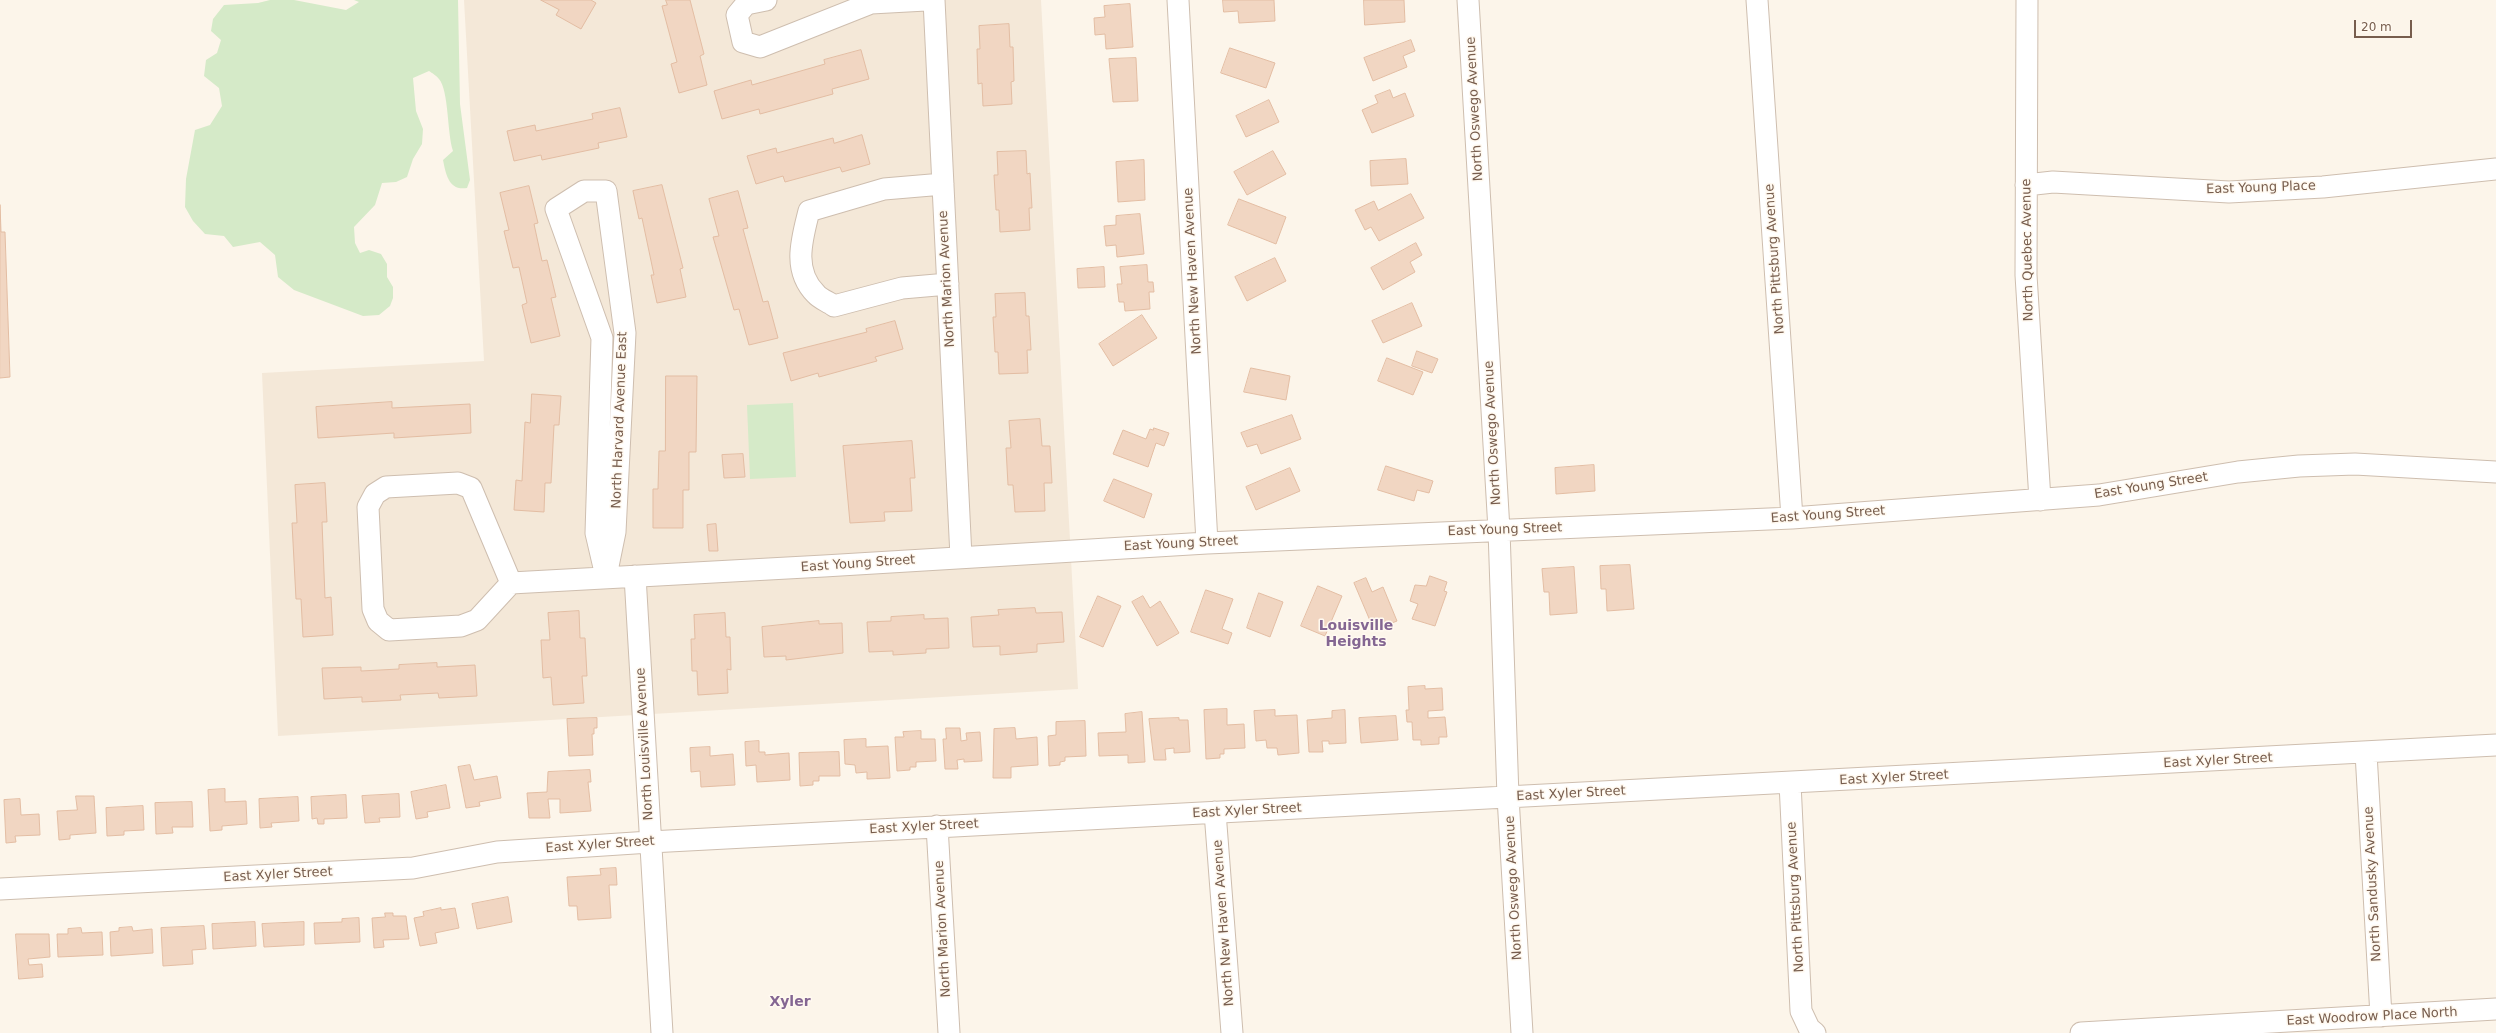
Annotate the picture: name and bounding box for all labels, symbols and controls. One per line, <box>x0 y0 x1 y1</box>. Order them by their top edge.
scale bar <box>2356 12 2414 38</box>
text: 20 m <box>2361 20 2392 34</box>
street label: North Oswego Avenue <box>1463 36 1487 182</box>
street label: North Quebec Avenue <box>2019 178 2037 322</box>
street label: East Young Place <box>2206 178 2316 198</box>
street label: North Pittsburg Avenue <box>1762 183 1788 335</box>
street label: North New Haven Avenue <box>1181 187 1205 355</box>
street label: North Marion Avenue <box>936 210 958 348</box>
street label: North Harvard Avenue East <box>609 331 631 509</box>
street label: North Oswego Avenue <box>1481 360 1505 506</box>
street label: East Young Street <box>2093 469 2209 503</box>
street label: East Young Street <box>1770 503 1886 527</box>
street label: East Young Street <box>1447 520 1563 540</box>
street label: East Young Street <box>1123 533 1239 555</box>
street label: East Young Street <box>800 552 916 576</box>
district label: Louisville Heights <box>1319 618 1393 650</box>
street label: North Louisville Avenue <box>633 667 657 821</box>
street label: East Xyler Street <box>2163 750 2273 772</box>
street label: East Xyler Street <box>1839 767 1949 789</box>
street label: East Xyler Street <box>1516 783 1626 805</box>
street label: East Xyler Street <box>1192 800 1302 822</box>
street label: North Sandusky Avenue <box>2361 806 2385 962</box>
street label: North Oswego Avenue <box>1502 815 1526 961</box>
street label: East Xyler Street <box>869 816 979 838</box>
street label: North Pittsburg Avenue <box>1784 821 1808 973</box>
street label: East Xyler Street <box>545 833 655 857</box>
street label: North New Haven Avenue <box>1210 839 1238 1007</box>
street label: North Marion Avenue <box>932 860 954 998</box>
street label: East Xyler Street <box>223 864 333 886</box>
district label: Xyler <box>769 994 811 1010</box>
street label: East Woodrow Place North <box>2286 1005 2458 1029</box>

